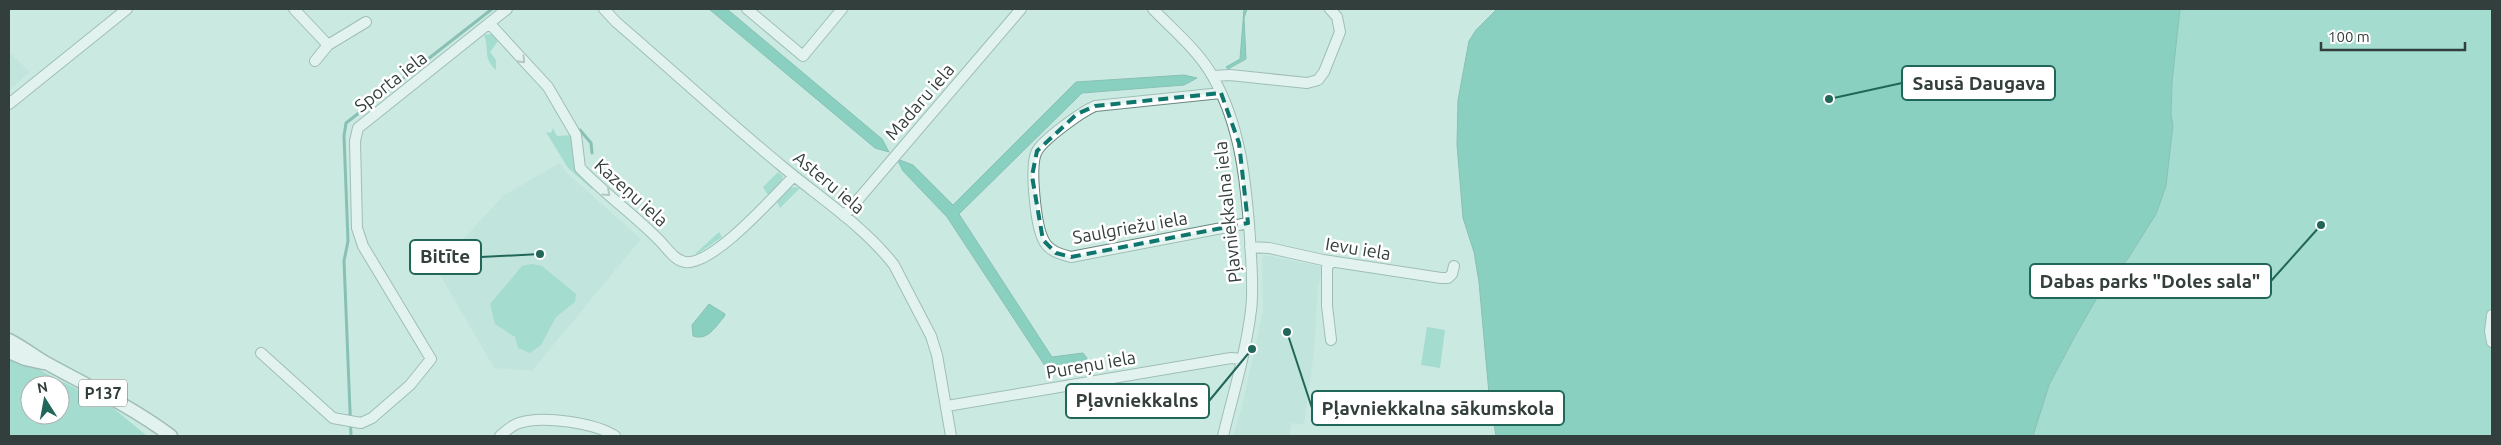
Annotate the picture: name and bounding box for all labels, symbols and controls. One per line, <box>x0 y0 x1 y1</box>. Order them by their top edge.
scale bar <box>2321 20 2465 52</box>
text: 100 m <box>2328 28 2370 45</box>
street label: Sporta iela <box>350 47 430 116</box>
one-way arrow <box>517 55 526 64</box>
street label: Madaru iela <box>881 59 958 143</box>
callout: Sausā Daugava <box>1902 66 2055 100</box>
text: Sausā Daugava <box>1912 72 2046 94</box>
street label: Pļavniekkalna iela <box>1210 140 1244 284</box>
street label: Asteru iela <box>790 147 869 218</box>
street label: Kazeņu iela <box>591 154 672 230</box>
one-way arrow <box>601 187 610 196</box>
street label: Saulgriežu iela <box>1071 207 1189 247</box>
street label: Ievu iela <box>1324 233 1392 263</box>
callout: Bitīte <box>410 240 481 274</box>
text: Bitīte <box>420 245 470 267</box>
callout: Dabas parks "Doles sala" <box>2030 264 2271 298</box>
text: Dabas parks "Doles sala" <box>2040 270 2260 292</box>
street label: Pureņu iela <box>1044 346 1137 382</box>
north arrow <box>20 375 70 425</box>
text: N <box>36 378 49 396</box>
road number: P137 <box>79 379 127 406</box>
callout: Pļavniekkalns <box>1066 384 1209 418</box>
text: Pļavniekkalns <box>1076 389 1199 411</box>
callout: Pļavniekkalna sākumskola <box>1312 391 1564 425</box>
text: Pļavniekkalna sākumskola <box>1322 397 1554 419</box>

